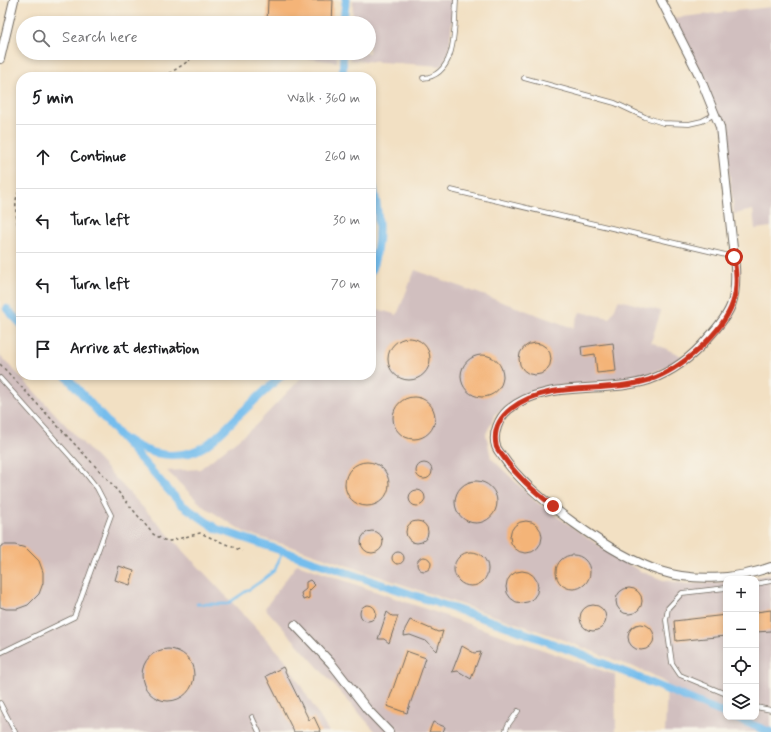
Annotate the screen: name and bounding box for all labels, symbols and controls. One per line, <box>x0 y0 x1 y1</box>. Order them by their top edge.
search box <box>16 16 376 60</box>
icon: search <box>30 27 52 49</box>
text: Search here <box>62 28 138 48</box>
text: 5 min <box>32 87 74 109</box>
text: Walk · 360 m <box>287 90 360 107</box>
icon: ahead <box>32 146 54 168</box>
text: Continue <box>70 147 126 167</box>
text: 260 m <box>325 148 360 165</box>
icon: left <box>32 210 54 232</box>
text: Turn left <box>70 211 130 231</box>
text: 30 m <box>333 212 360 229</box>
route start <box>725 248 743 266</box>
icon: left <box>32 274 54 296</box>
text: Turn left <box>70 275 130 295</box>
text: 70 m <box>331 276 360 293</box>
icon: arrive <box>32 338 54 360</box>
text: Arrive at destination <box>70 339 199 359</box>
route end <box>544 497 562 515</box>
map controls <box>723 576 759 720</box>
button: + <box>723 576 759 612</box>
button: − <box>723 612 759 648</box>
button: locate <box>723 648 759 684</box>
button: layers <box>723 684 759 720</box>

